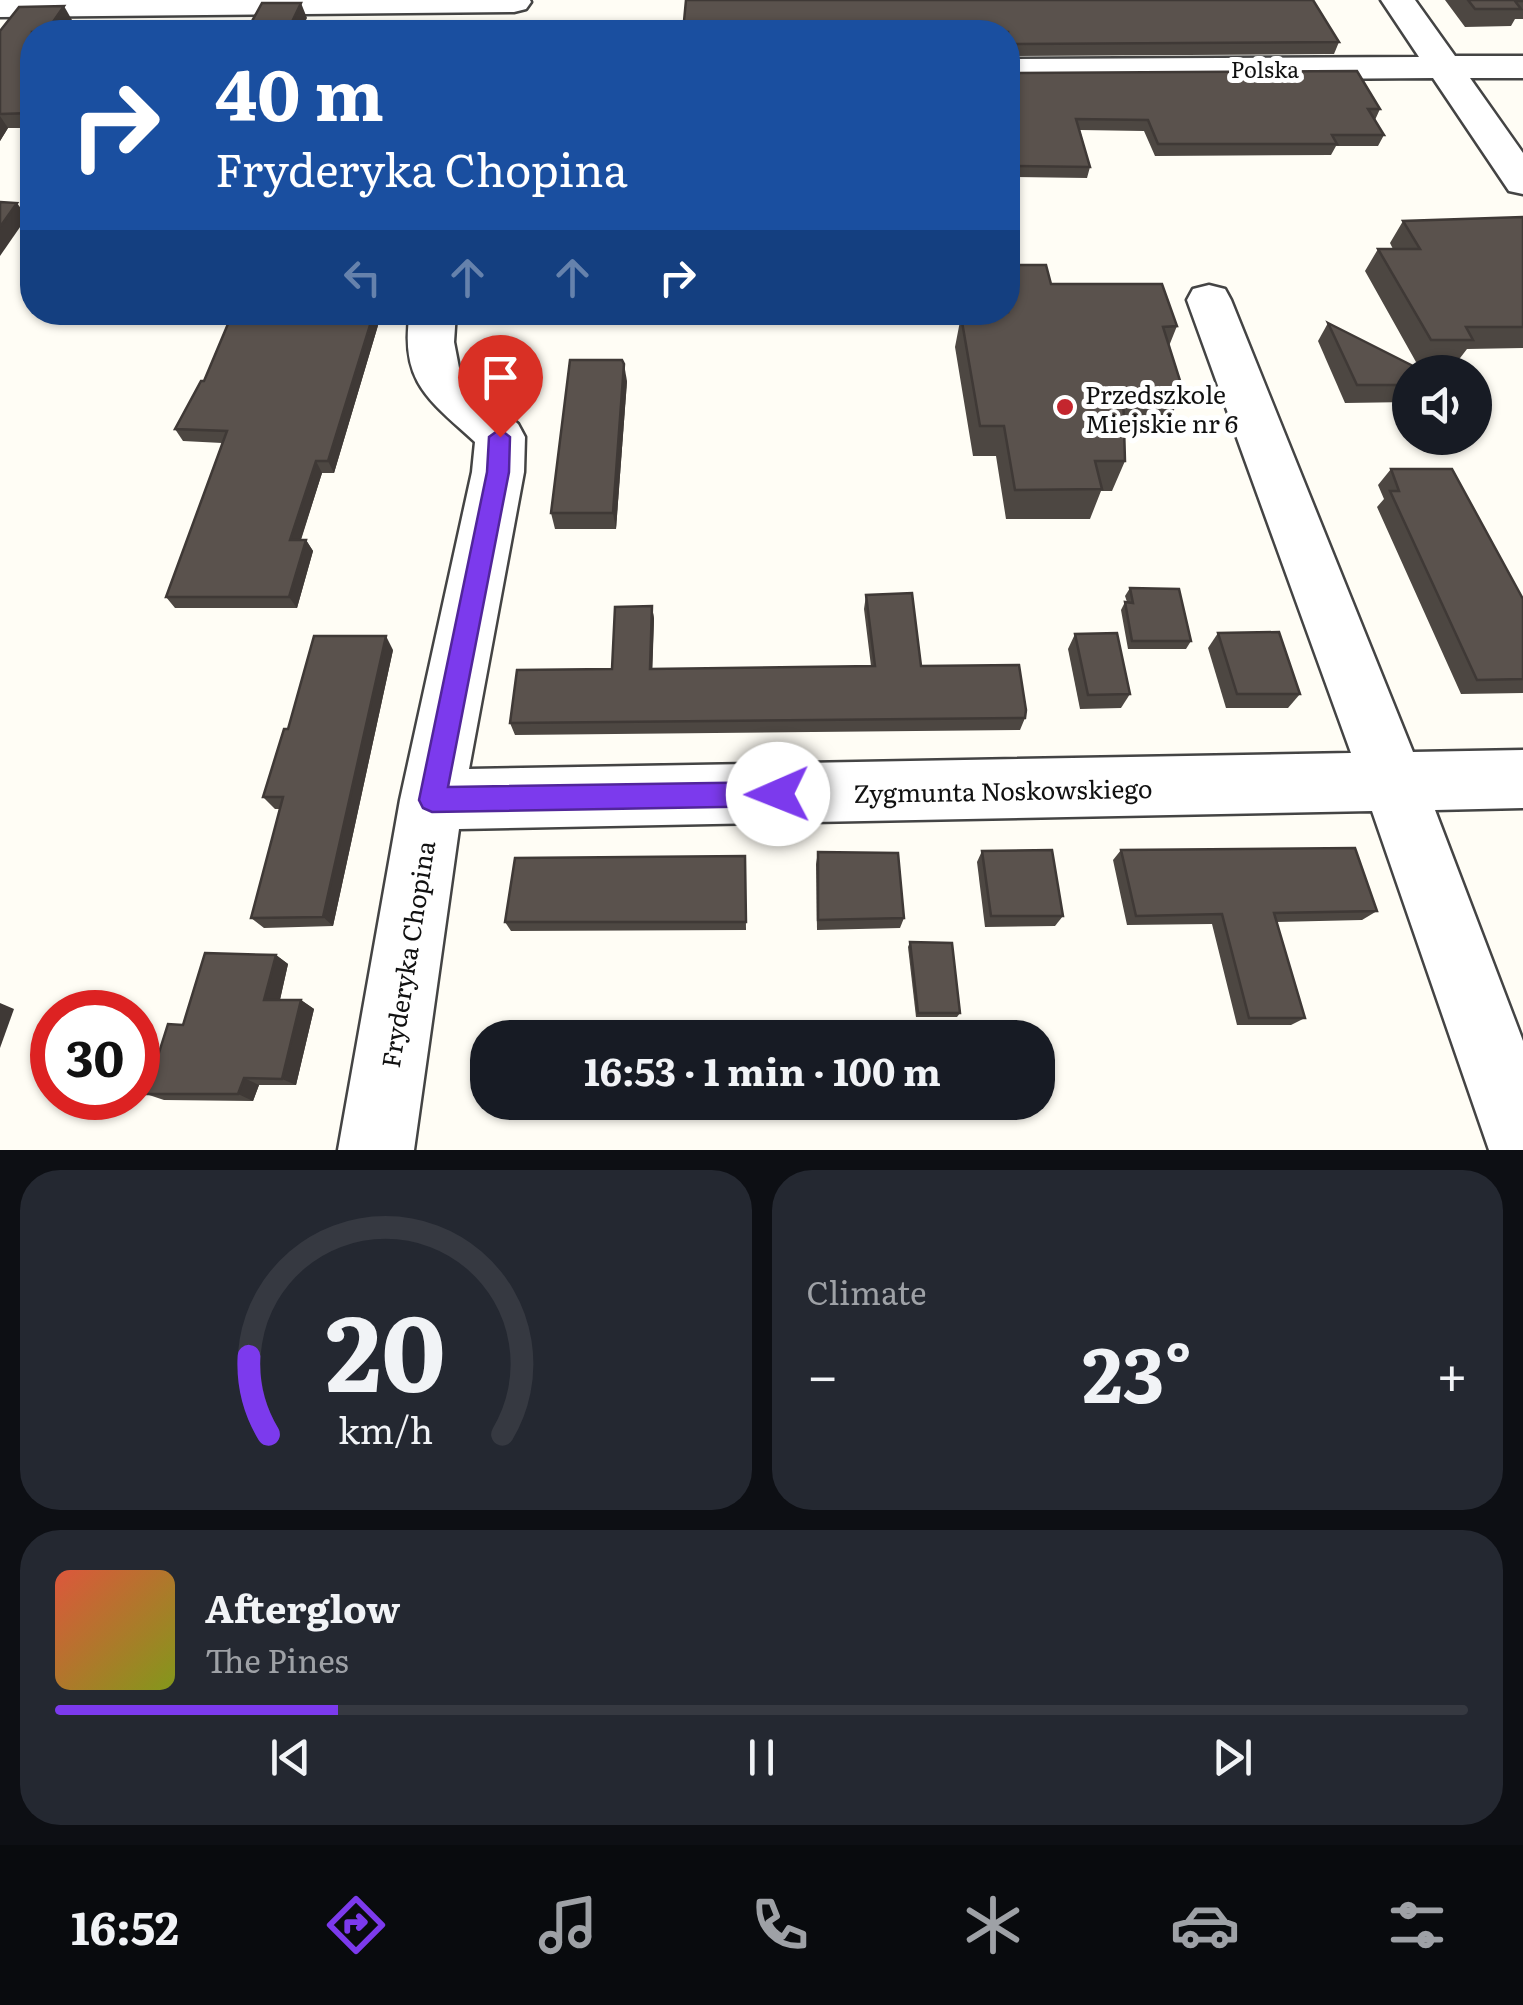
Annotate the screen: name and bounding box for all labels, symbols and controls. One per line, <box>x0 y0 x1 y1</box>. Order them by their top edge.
text: 40 m <box>215 39 384 143</box>
street label: Polska <box>1231 52 1299 85</box>
icon: right <box>50 60 180 190</box>
text: Fryderyka Chopina <box>215 134 628 201</box>
icon: left <box>335 250 390 305</box>
icon: ahead <box>440 250 495 305</box>
icon: ahead <box>545 250 600 305</box>
icon: right <box>650 250 705 305</box>
pin <box>458 335 543 438</box>
icon: arrive <box>473 350 528 405</box>
map controls <box>1392 355 1492 455</box>
button: sound <box>1392 355 1492 455</box>
place label: Przedszkole Miejskie nr 6 <box>1085 375 1238 441</box>
marker: Przedszkole Miejskie nr 6 <box>1054 396 1076 418</box>
position arrow <box>726 742 830 846</box>
street label: Zygmunta Noskowskiego <box>853 769 1153 811</box>
street label: Fryderyka Chopina <box>371 837 443 1070</box>
speed limit sign: 30 <box>30 990 160 1120</box>
text: 16:53 · 1 min · 100 m <box>584 1041 941 1098</box>
text: Climate <box>807 1267 927 1315</box>
text: 20 <box>326 1270 446 1424</box>
text: 23° <box>1082 1315 1192 1426</box>
text: − <box>807 1331 839 1413</box>
text: + <box>1436 1331 1468 1413</box>
text: km/h <box>338 1402 433 1455</box>
text: Afterglow <box>205 1578 400 1635</box>
text: The Pines <box>205 1635 349 1683</box>
icon: previous <box>263 1730 318 1785</box>
icon: pause <box>734 1730 789 1785</box>
icon: next <box>1205 1730 1260 1785</box>
icon: directions <box>321 1890 391 1960</box>
icon: music <box>533 1890 603 1960</box>
icon: phone <box>745 1890 815 1960</box>
icon: climate <box>958 1890 1028 1960</box>
icon: car <box>1170 1890 1240 1960</box>
icon: filters <box>1382 1890 1452 1960</box>
text: 16:52 <box>71 1892 179 1959</box>

